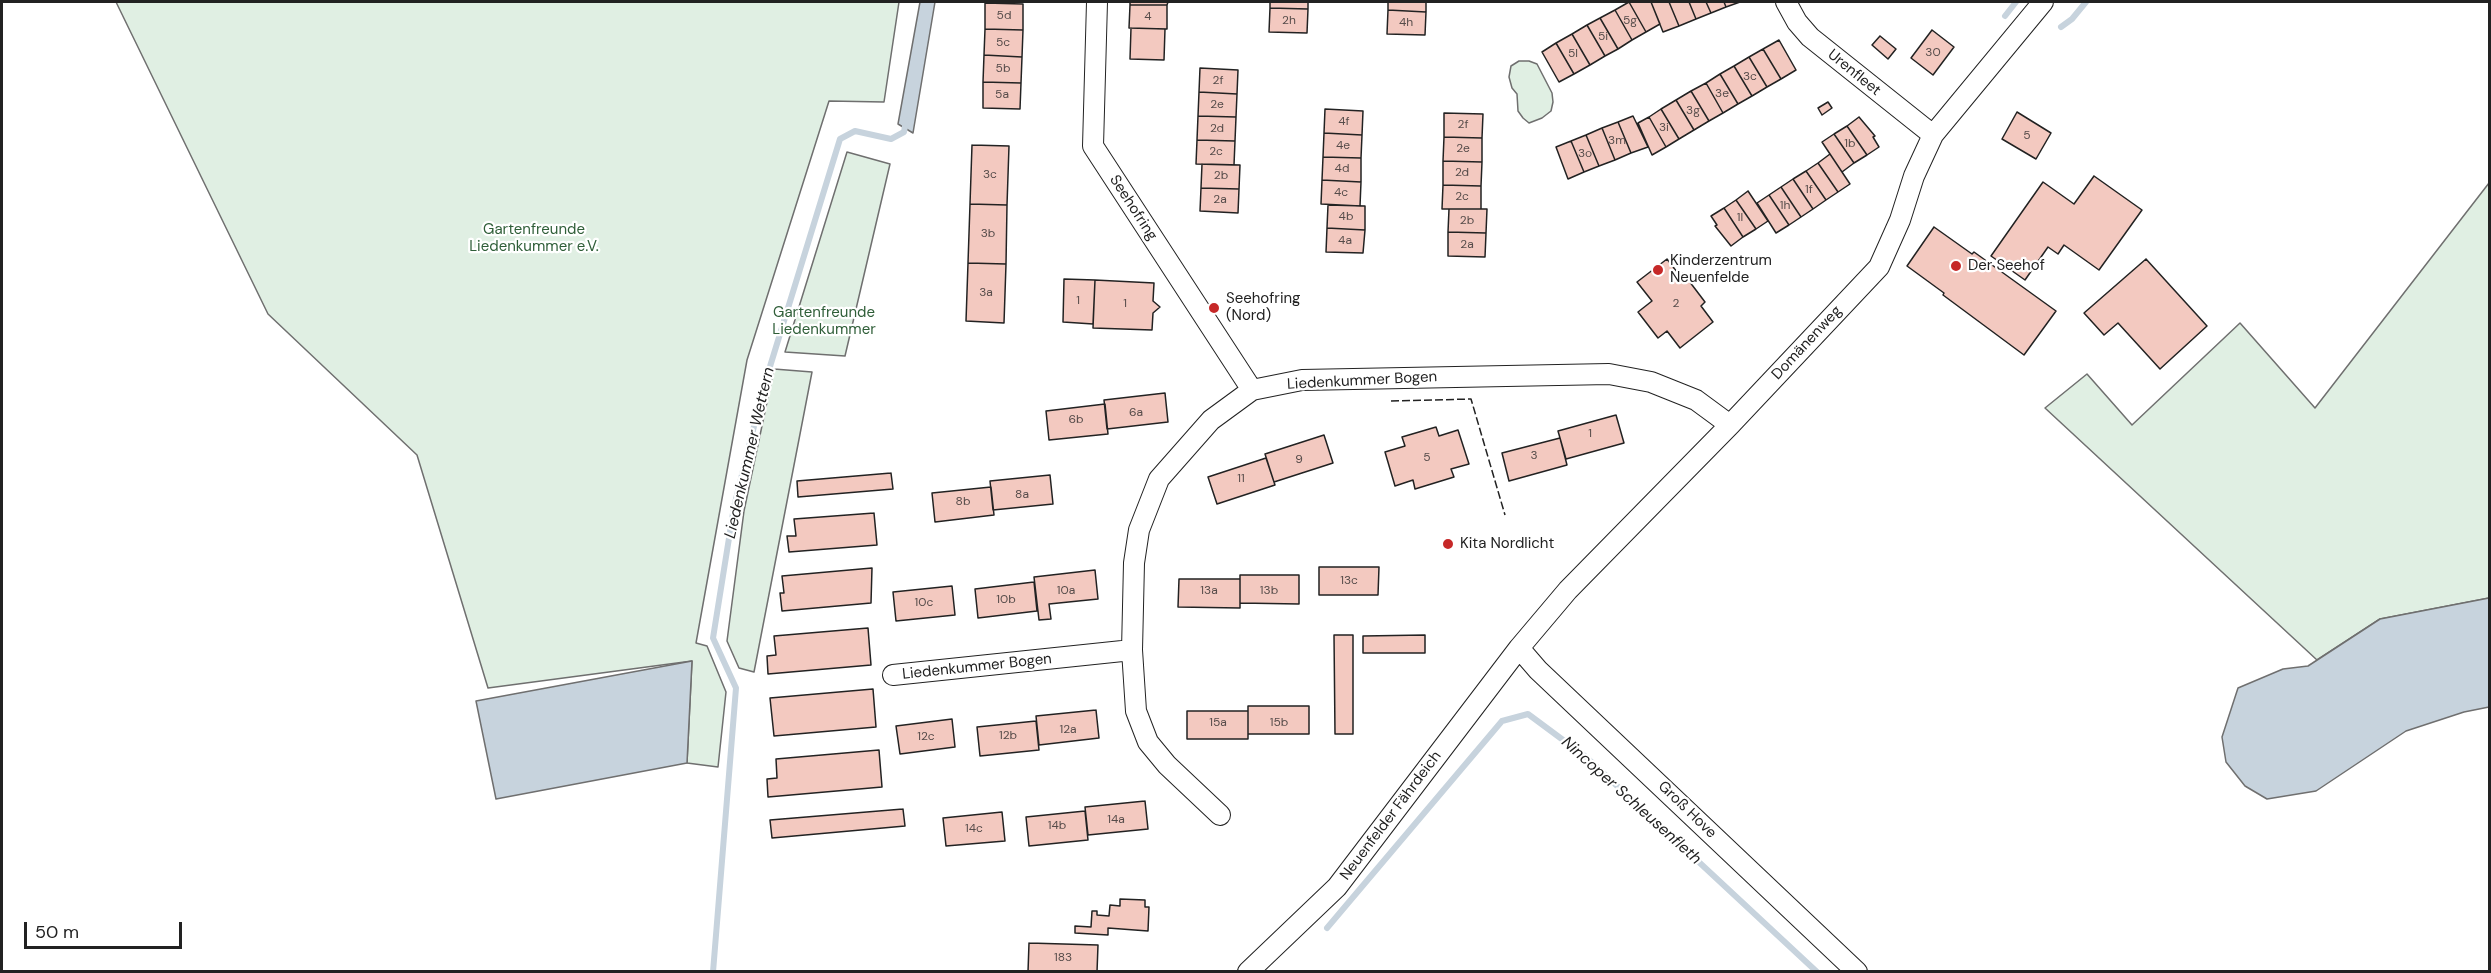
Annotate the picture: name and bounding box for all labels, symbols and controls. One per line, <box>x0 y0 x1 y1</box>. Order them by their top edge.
house number: 5d <box>997 9 1011 23</box>
house number: 4 <box>1144 10 1152 24</box>
house number: 2h <box>1282 14 1296 28</box>
house number: 5g <box>1623 14 1637 28</box>
house number: 4h <box>1399 16 1413 30</box>
house number: 5i <box>1598 30 1608 44</box>
house number: 5c <box>996 36 1010 50</box>
street label: Urenfleet <box>1824 46 1884 100</box>
house number: 30 <box>1925 46 1941 60</box>
house number: 5l <box>1568 47 1578 61</box>
house number: 5b <box>996 62 1010 76</box>
house number: 3c <box>1743 70 1757 84</box>
house number: 2f <box>1212 74 1224 88</box>
house number: 3e <box>1715 87 1729 101</box>
house number: 5a <box>995 88 1009 102</box>
house number: 2e <box>1210 98 1224 112</box>
house number: 3g <box>1686 104 1700 118</box>
house number: 4f <box>1338 115 1350 129</box>
house number: 2f <box>1457 118 1469 132</box>
house number: 3i <box>1659 121 1669 135</box>
house number: 2d <box>1210 122 1224 136</box>
house number: 5 <box>2023 129 2031 143</box>
house number: 3m <box>1608 134 1626 148</box>
house number: 1b <box>1844 137 1856 151</box>
house number: 4e <box>1336 139 1350 153</box>
house number: 2e <box>1456 142 1470 156</box>
house number: 2c <box>1209 145 1223 159</box>
house number: 3o <box>1578 147 1592 161</box>
house number: 4d <box>1335 162 1349 176</box>
house number: 2d <box>1455 166 1469 180</box>
house number: 3c <box>983 168 997 182</box>
house number: 2b <box>1214 169 1228 183</box>
street label: Seehofring <box>1105 172 1161 244</box>
house number: 1f <box>1805 183 1813 197</box>
house number: 4c <box>1334 186 1348 200</box>
house number: 2c <box>1455 190 1469 204</box>
house number: 2a <box>1213 193 1227 207</box>
house number: 1h <box>1780 199 1790 213</box>
house number: 4b <box>1339 210 1353 224</box>
house number: 1l <box>1737 211 1743 225</box>
house number: 2b <box>1460 214 1474 228</box>
park label: Gartenfreunde Liedenkummer e.V. <box>469 221 599 256</box>
house number: 3b <box>981 227 995 241</box>
house number: 4a <box>1338 234 1352 248</box>
house number: 2a <box>1460 238 1474 252</box>
place label: Kinderzentrum Neuenfelde <box>1670 252 1772 287</box>
place label: Der Seehof <box>1968 257 2045 275</box>
marker: Der Seehof <box>1949 259 1963 273</box>
marker: Kinderzentrum Neuenfelde <box>1651 263 1665 277</box>
house number: 3a <box>979 286 993 300</box>
place label: Seehofring (Nord) <box>1226 290 1300 325</box>
house number: 1 <box>1076 294 1080 308</box>
house number: 1 <box>1123 297 1127 311</box>
house number: 2 <box>1673 297 1679 311</box>
marker: Seehofring (Nord) <box>1207 301 1221 315</box>
street label: Domänenweg <box>1768 302 1846 384</box>
park label: Gartenfreunde Liedenkummer <box>772 304 876 339</box>
water label: Liedenkummer Wettern <box>721 366 779 540</box>
street label: Liedenkummer Bogen <box>1286 368 1438 394</box>
house number: 6a <box>1129 406 1143 420</box>
house number: 6b <box>1068 413 1084 427</box>
house number: 1 <box>1588 427 1592 441</box>
house number: 3 <box>1530 449 1538 463</box>
house number: 5 <box>1423 451 1431 465</box>
house number: 9 <box>1295 453 1303 467</box>
house number: 11 <box>1237 472 1245 486</box>
house number: 8a <box>1015 488 1029 502</box>
house number: 8b <box>956 495 970 509</box>
place label: Kita Nordlicht <box>1460 535 1554 553</box>
marker: Kita Nordlicht <box>1441 537 1455 551</box>
house number: 13c <box>1340 574 1358 588</box>
house number: 10a <box>1057 584 1075 598</box>
house number: 13a <box>1200 584 1218 598</box>
house number: 13b <box>1260 584 1278 598</box>
house number: 10b <box>996 593 1016 607</box>
house number: 10c <box>915 596 933 610</box>
street label: Liedenkummer Bogen <box>901 650 1053 684</box>
house number: 15a <box>1209 716 1227 730</box>
house number: 15b <box>1270 716 1288 730</box>
house number: 12a <box>1059 723 1077 737</box>
house number: 12b <box>999 729 1017 743</box>
house number: 12c <box>917 730 935 744</box>
water label: Nincoper Schleusenfleth <box>1557 733 1705 869</box>
street label: Neuenfelder Fährdeich <box>1337 748 1445 884</box>
street label: Groß Hove <box>1654 778 1720 842</box>
house number: 14a <box>1107 813 1125 827</box>
house number: 14b <box>1048 819 1066 833</box>
house number: 14c <box>965 822 983 836</box>
scale bar <box>27 910 184 948</box>
text: 50 m <box>35 920 79 944</box>
house number: 183 <box>1054 951 1072 965</box>

